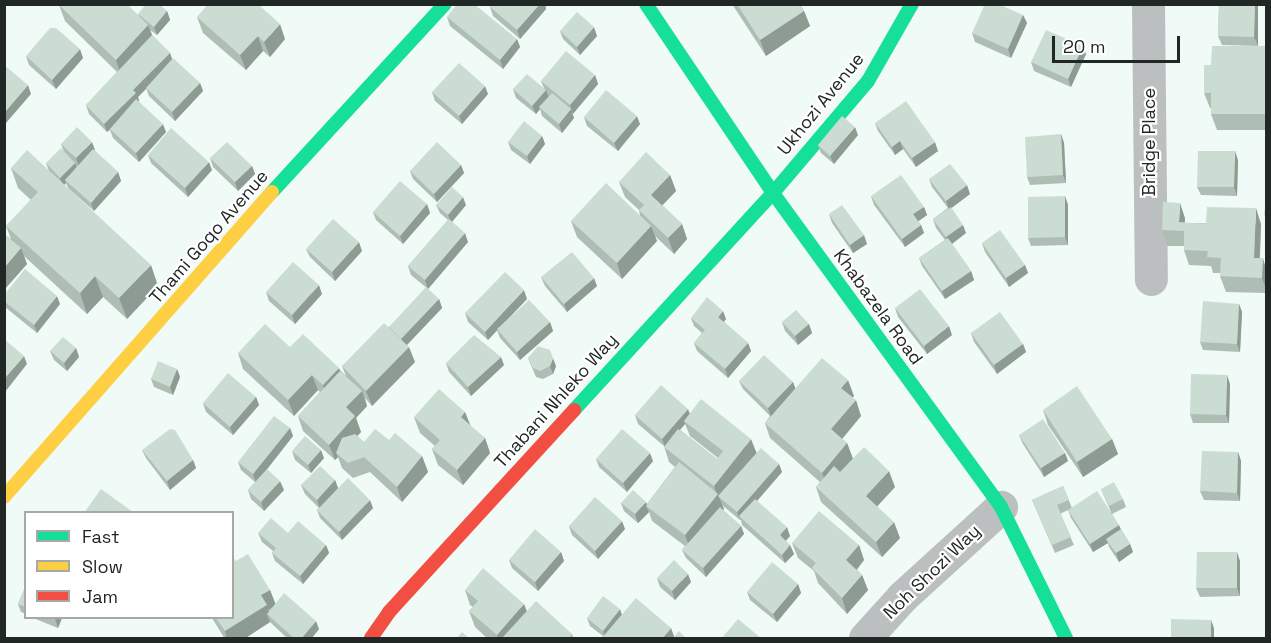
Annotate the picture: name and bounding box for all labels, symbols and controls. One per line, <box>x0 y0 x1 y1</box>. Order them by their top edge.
scale bar <box>1055 24 1182 62</box>
text: 20 m <box>1063 35 1106 58</box>
street label: Ukhozi Avenue <box>773 48 869 160</box>
street label: Bridge Place <box>1138 88 1160 196</box>
street label: Thami Goqo Avenue <box>145 166 273 308</box>
street label: Khabazela Road <box>829 245 927 369</box>
street label: Thabani Nhleko Way <box>490 329 622 473</box>
legend <box>24 511 234 619</box>
street label: Noh Shozi Way <box>879 520 985 624</box>
text: Fast <box>82 525 119 548</box>
text: Slow <box>82 555 123 578</box>
text: Jam <box>82 585 118 608</box>

